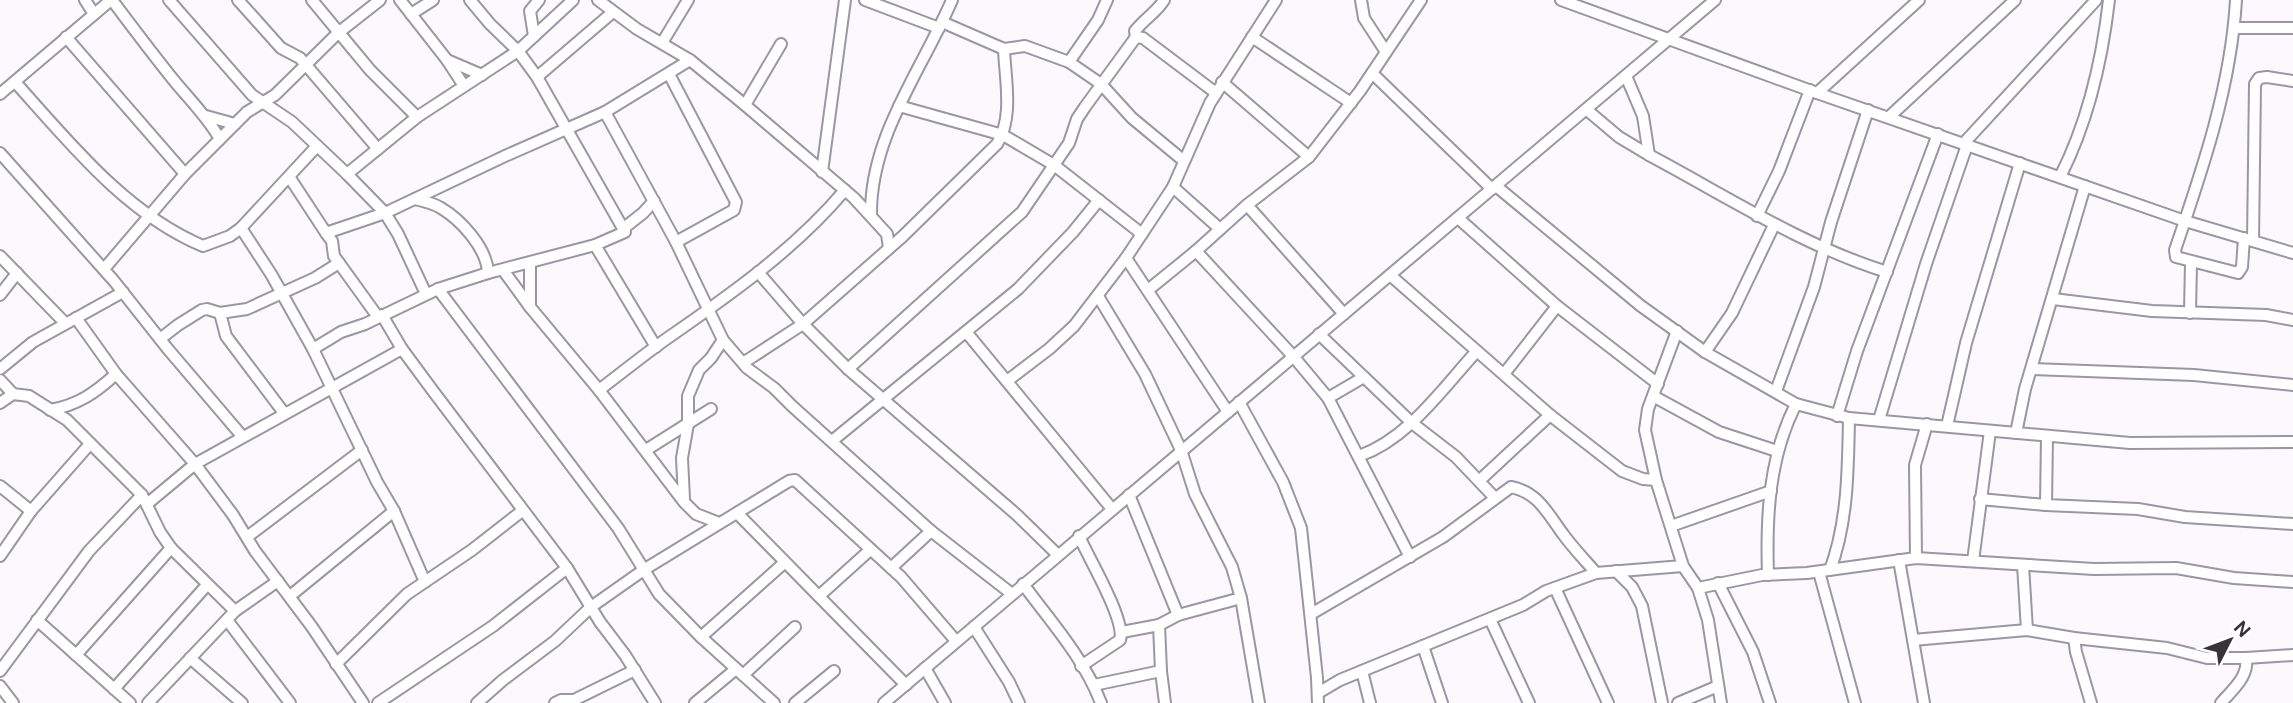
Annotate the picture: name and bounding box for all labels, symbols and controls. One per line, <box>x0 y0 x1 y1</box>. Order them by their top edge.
north arrow <box>2195 605 2265 675</box>
text: N <box>2228 615 2256 642</box>

